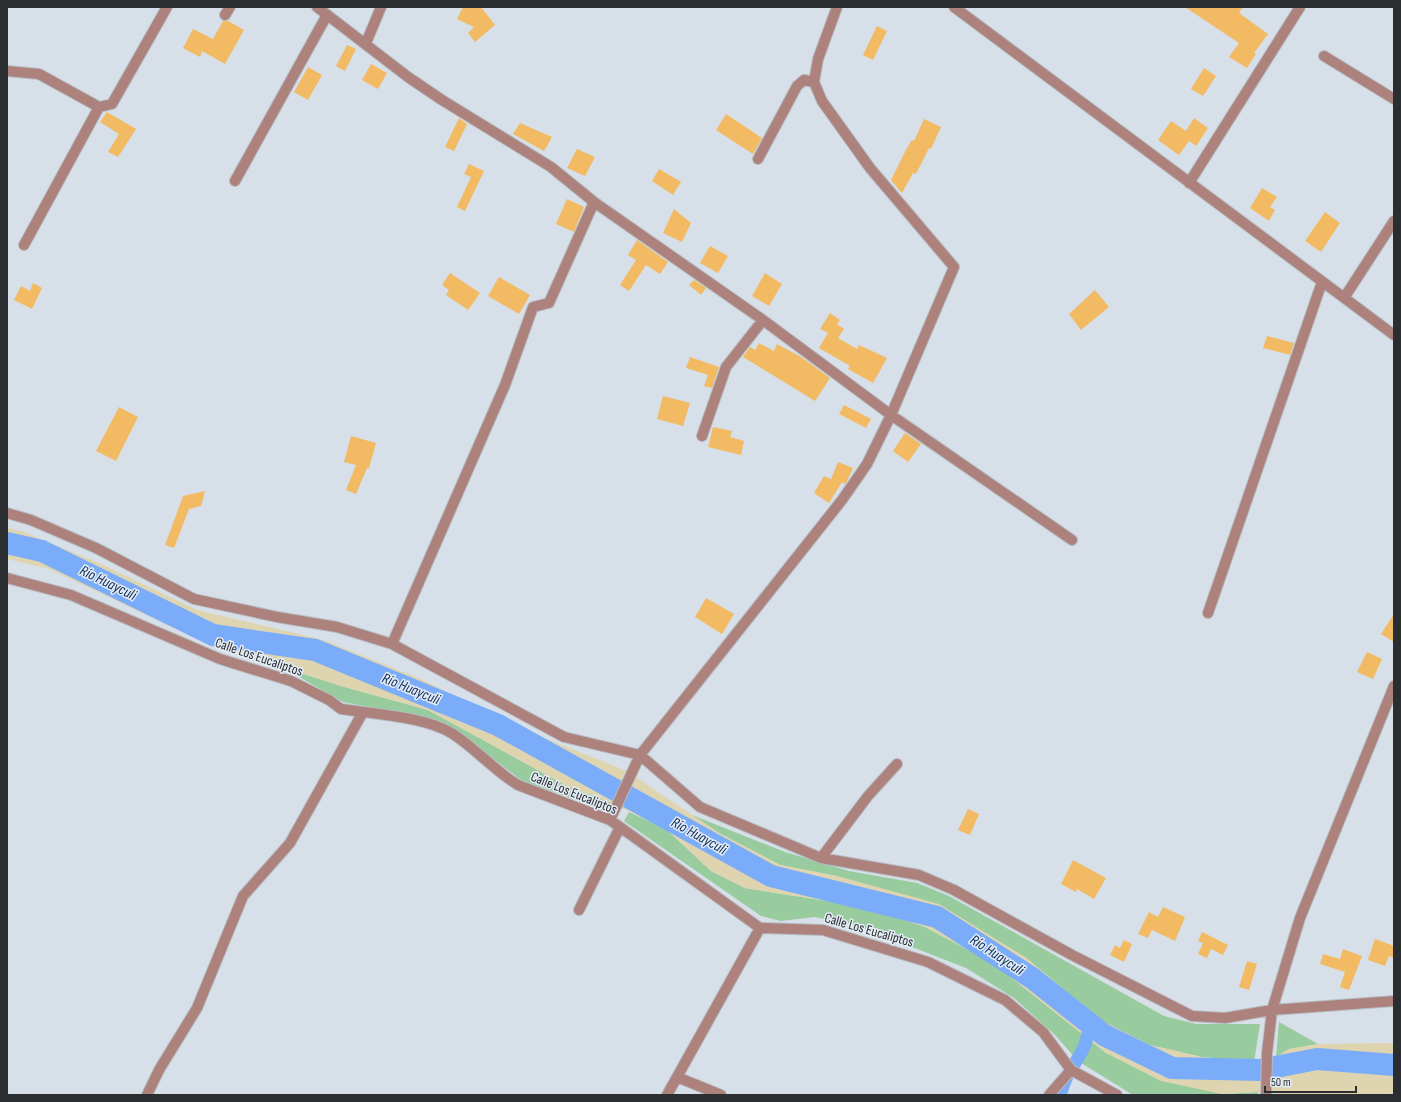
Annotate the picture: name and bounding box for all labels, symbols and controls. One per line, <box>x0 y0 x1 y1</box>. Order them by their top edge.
water label: Río Huayculi <box>76 561 141 605</box>
street label: Calle Los Eucaliptos <box>213 634 305 680</box>
water label: Río Huayculi <box>379 669 444 710</box>
street label: Calle Los Eucaliptos <box>528 768 620 818</box>
water label: Río Huayculi <box>668 813 731 860</box>
street label: Calle Los Eucaliptos <box>823 909 915 951</box>
water label: Río Huayculi <box>966 930 1029 980</box>
scale bar <box>1265 1068 1356 1094</box>
text: 50 m <box>1271 1075 1291 1090</box>

